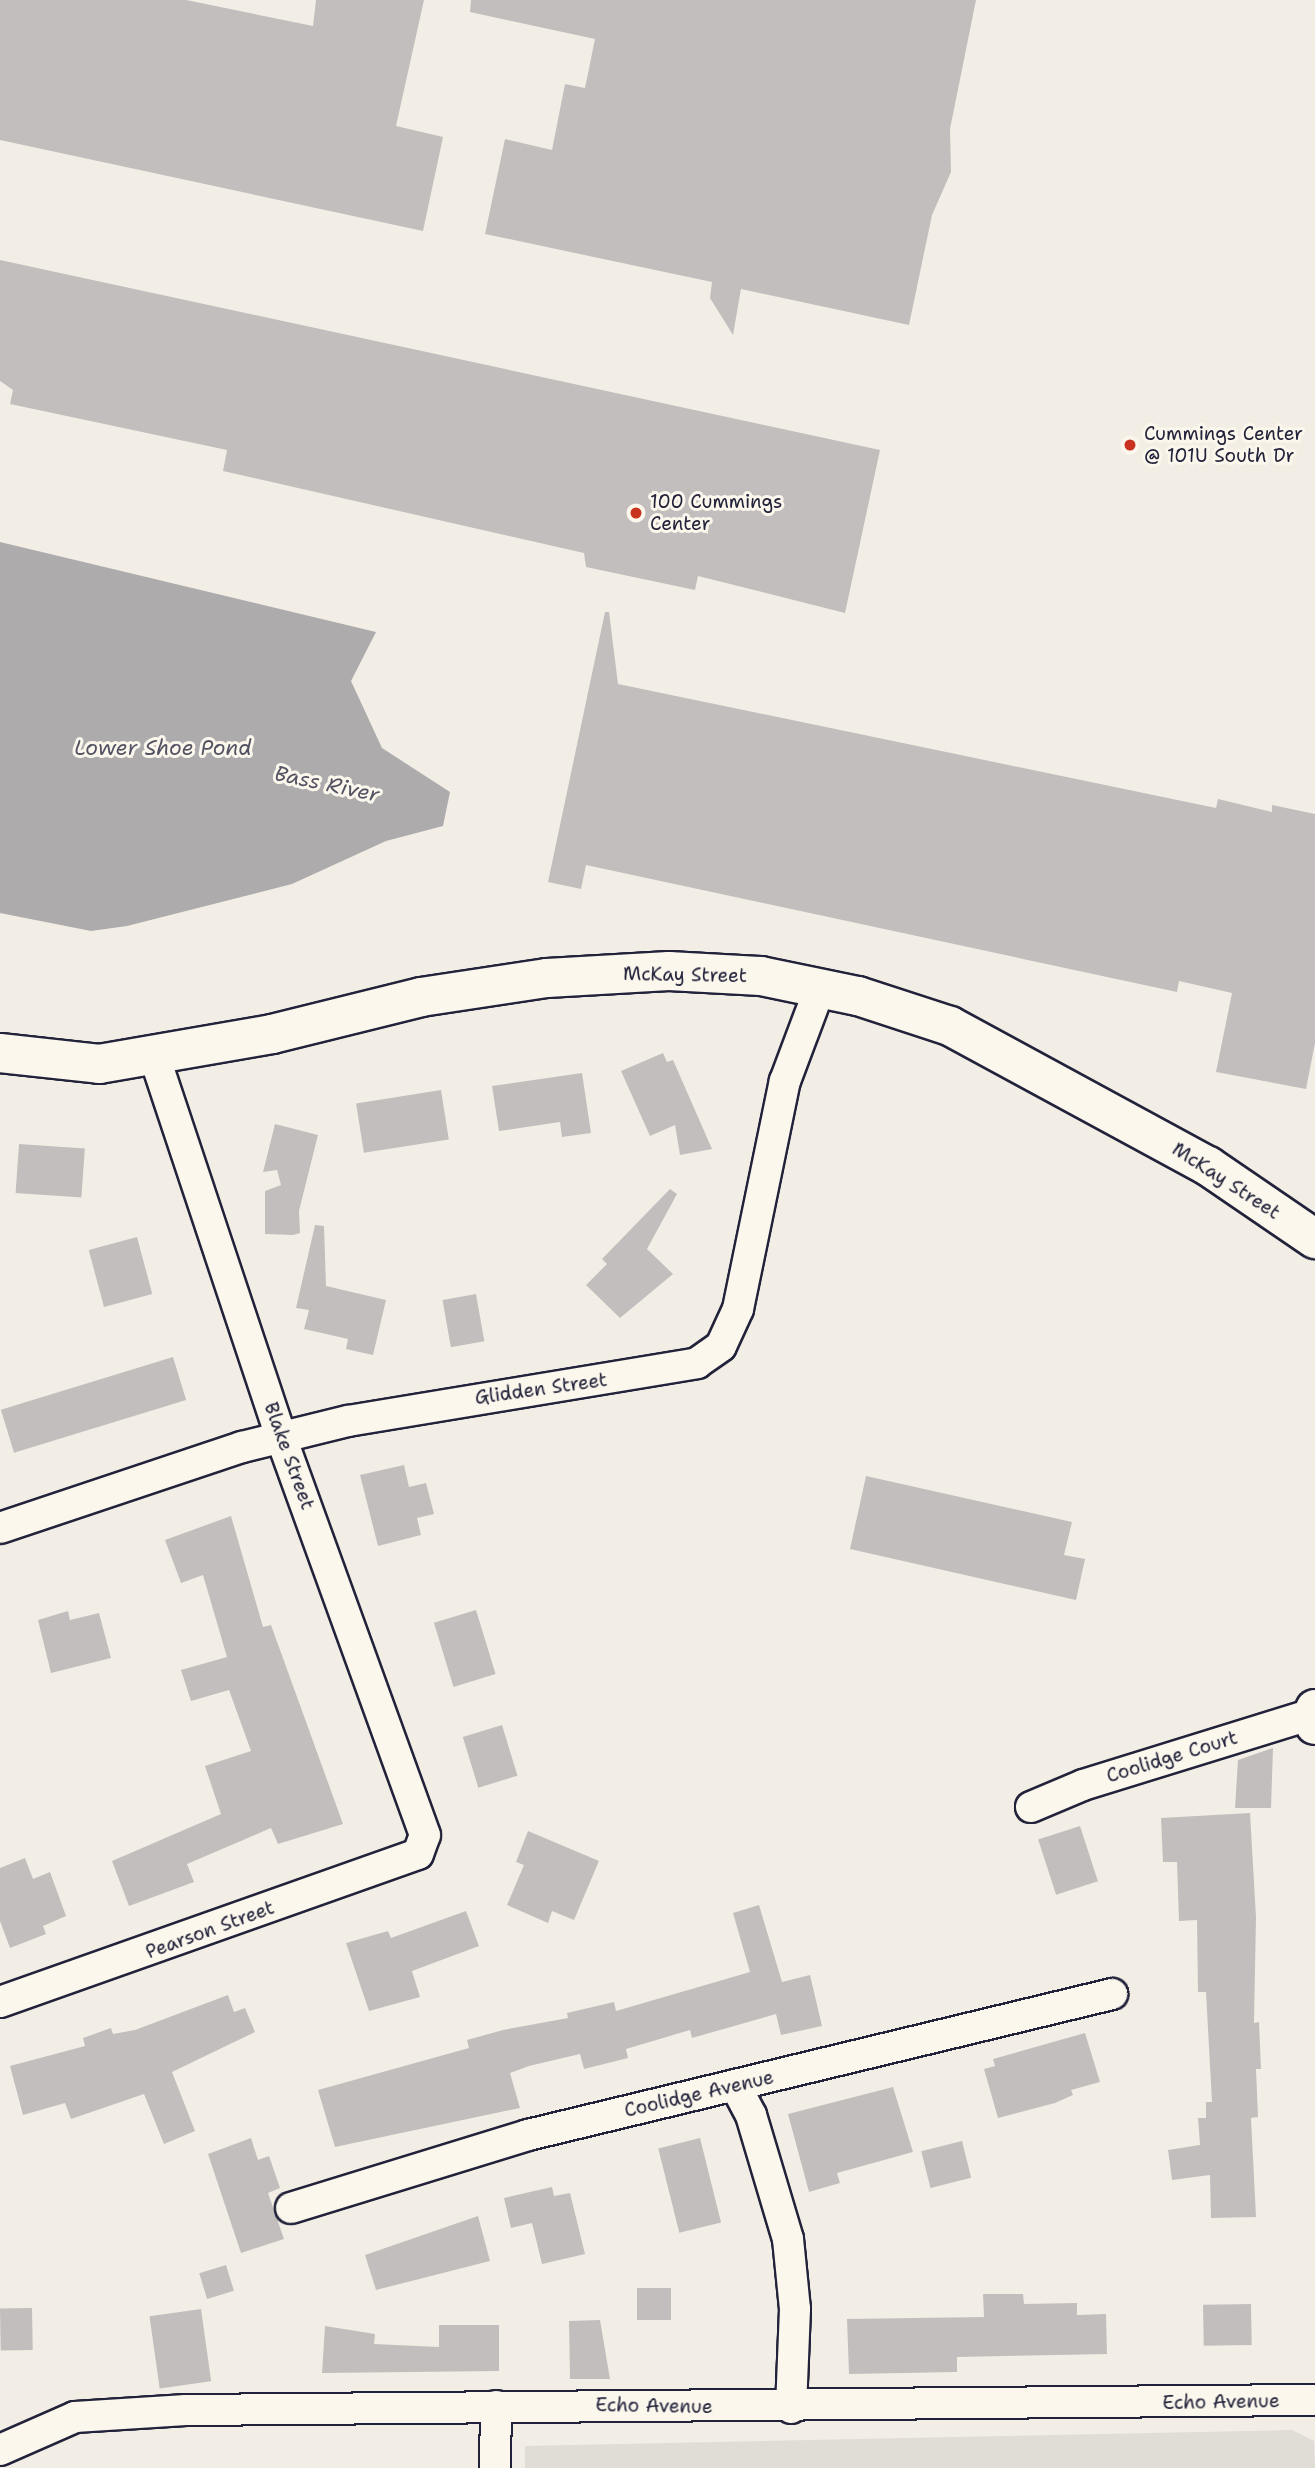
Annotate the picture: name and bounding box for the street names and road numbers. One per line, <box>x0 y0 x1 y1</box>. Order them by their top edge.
street label: McKay Street <box>623 963 747 987</box>
street label: McKay Street <box>1168 1138 1284 1224</box>
street label: Glidden Street <box>473 1368 609 1410</box>
street label: Blake Street <box>259 1399 319 1513</box>
street label: Coolidge Court <box>1104 1726 1240 1788</box>
street label: Pearson Street <box>143 1896 277 1964</box>
street label: Coolidge Avenue <box>622 2066 776 2122</box>
street label: Echo Avenue <box>1162 2390 1280 2414</box>
street label: Echo Avenue <box>595 2394 713 2418</box>

